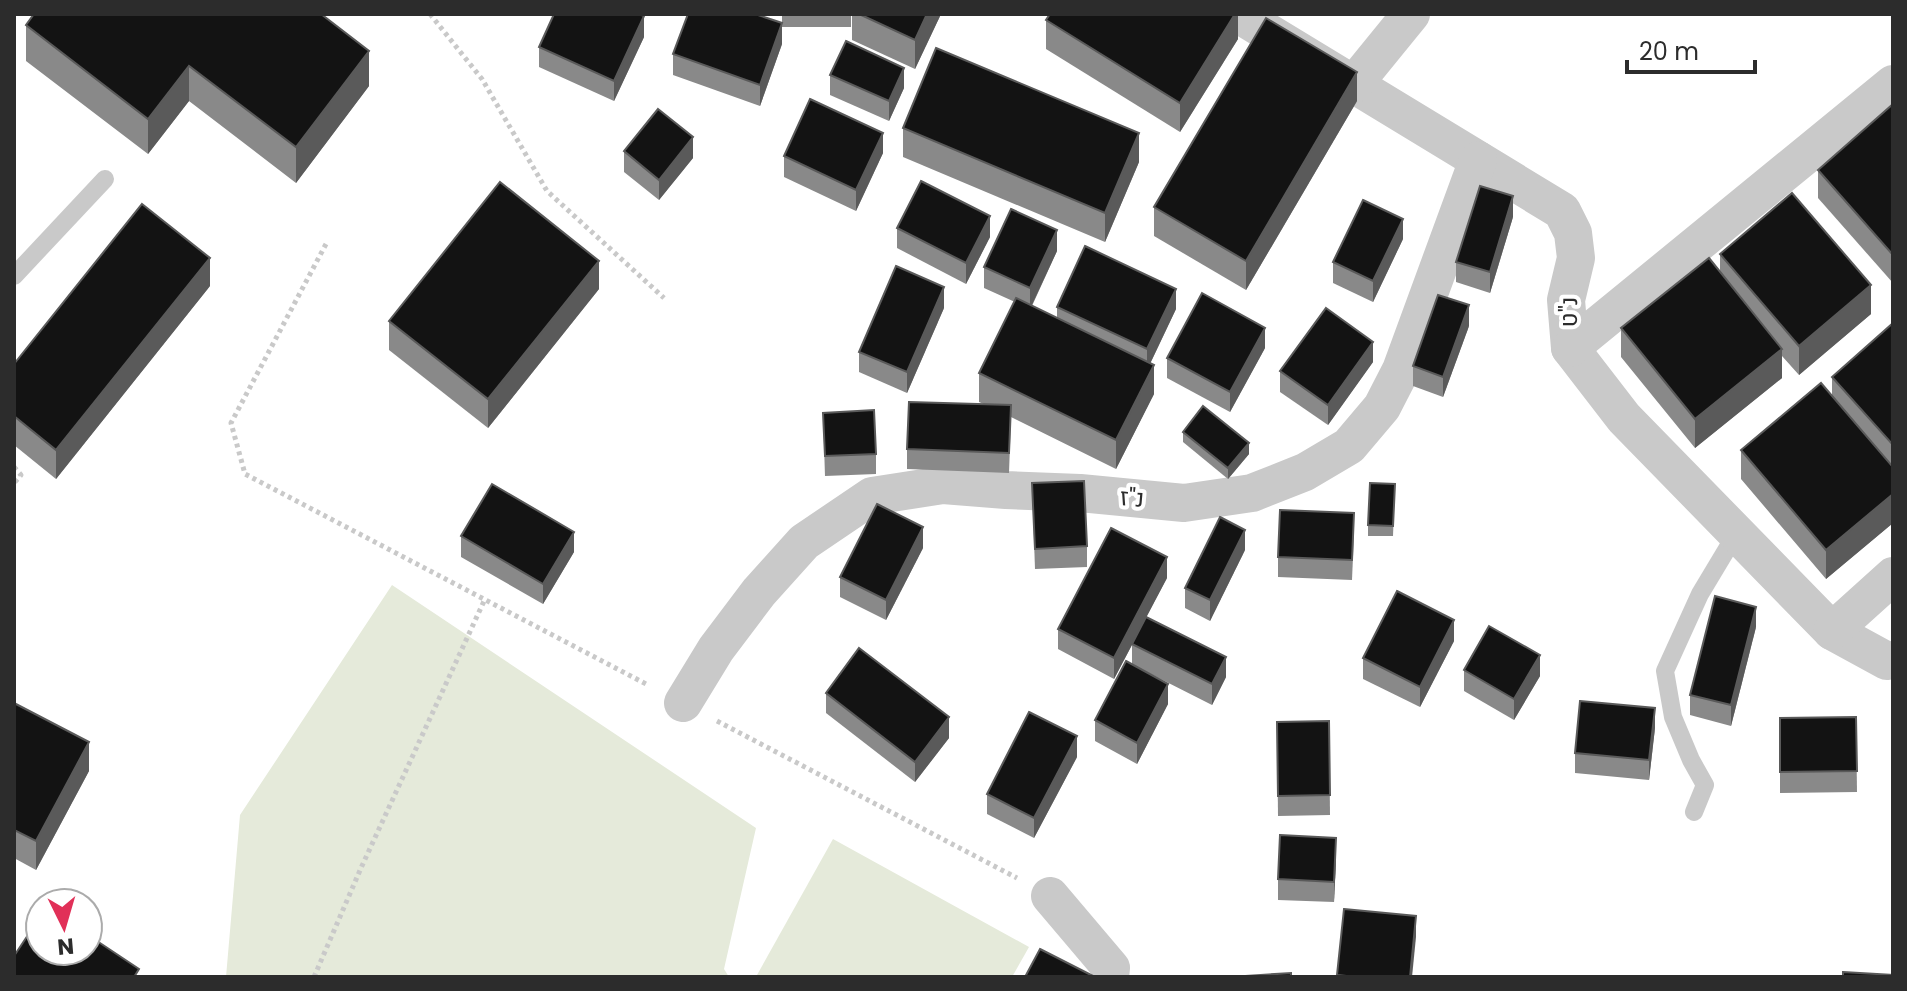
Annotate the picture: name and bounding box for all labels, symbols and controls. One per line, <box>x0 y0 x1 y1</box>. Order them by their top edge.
scale bar <box>1627 24 1755 74</box>
text: 20 m <box>1639 35 1699 68</box>
street label: נ"ט <box>1552 296 1585 328</box>
street label: נ"ז <box>1119 480 1146 515</box>
north arrow <box>24 887 104 967</box>
text: N <box>56 930 75 963</box>

